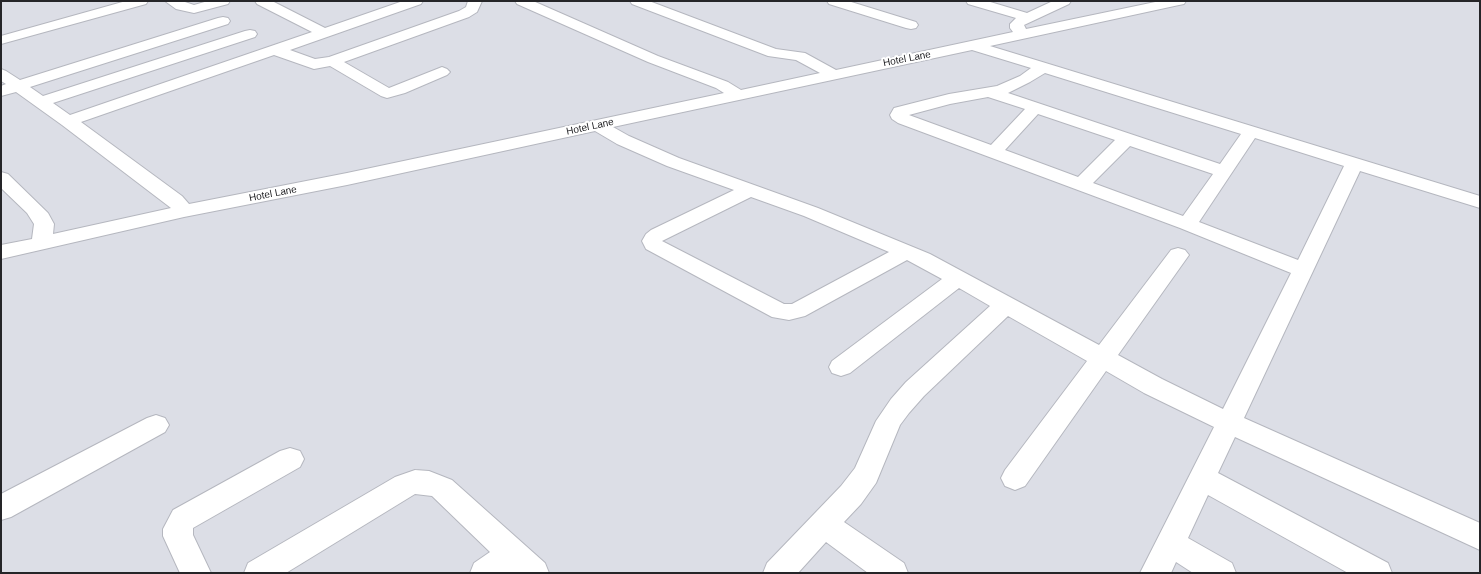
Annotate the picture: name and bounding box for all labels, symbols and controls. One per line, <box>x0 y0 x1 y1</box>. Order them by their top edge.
street label: Hotel Lane <box>882 48 932 70</box>
street label: Hotel Lane <box>565 116 615 138</box>
street label: Hotel Lane <box>248 183 298 205</box>

